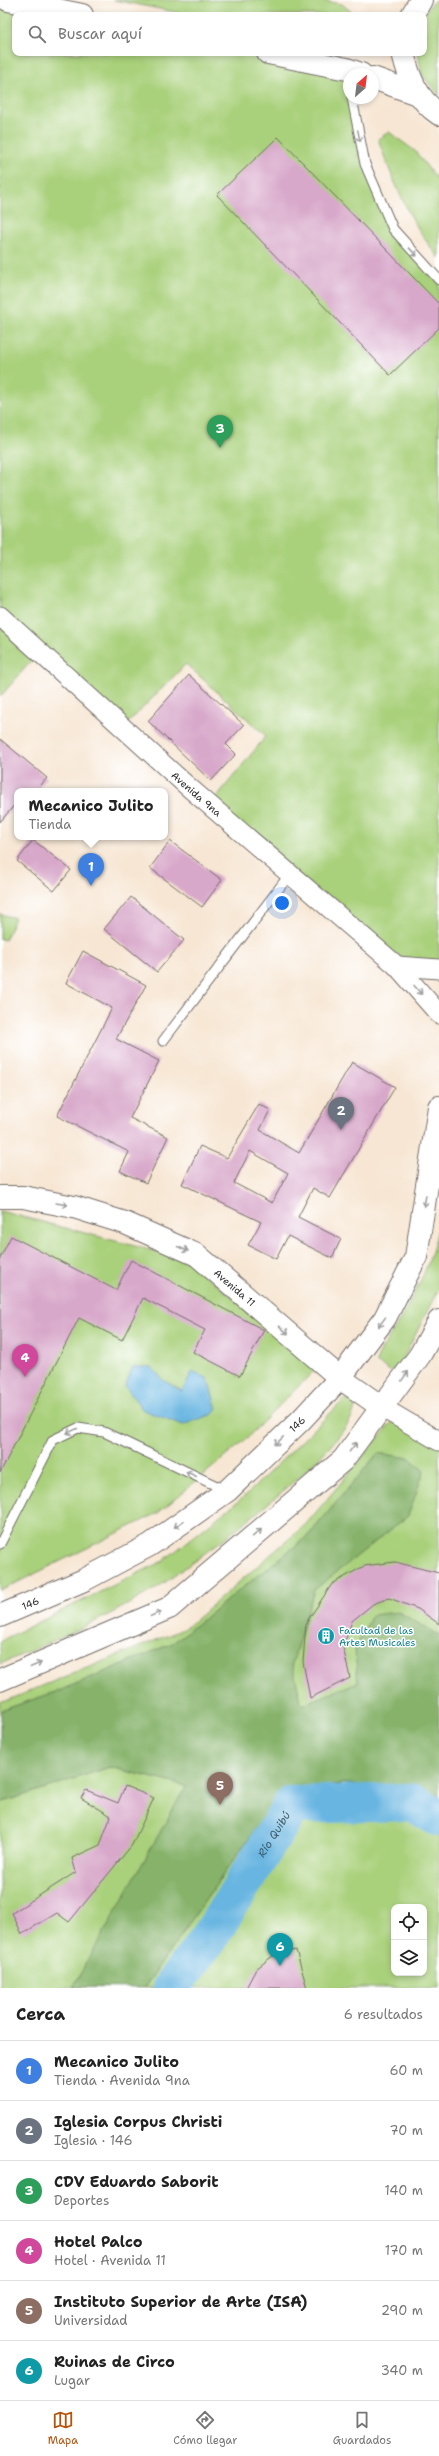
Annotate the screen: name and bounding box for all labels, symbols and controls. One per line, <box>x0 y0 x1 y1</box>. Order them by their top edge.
search box <box>12 12 427 56</box>
icon: search <box>26 23 48 45</box>
text: Buscar aquí <box>58 24 142 44</box>
north arrow <box>343 68 379 104</box>
one-way arrow <box>355 130 363 143</box>
one-way arrow <box>409 247 418 257</box>
pin: 3 <box>207 415 233 448</box>
street label: Avenida 9na <box>169 769 224 820</box>
popup <box>14 788 168 840</box>
text: Mecanico Julito <box>28 796 154 816</box>
text: Tienda <box>28 816 71 833</box>
pin: 1 <box>78 853 104 886</box>
your location <box>272 893 292 913</box>
one-way arrow <box>414 985 423 995</box>
pin: 2 <box>328 1097 354 1130</box>
one-way arrow <box>421 1194 429 1207</box>
one-way arrow <box>55 1201 68 1209</box>
one-way arrow <box>177 1246 189 1253</box>
street label: Avenida 11 <box>211 1266 258 1309</box>
one-way arrow <box>378 1316 386 1327</box>
one-way arrow <box>279 1326 289 1335</box>
pin: 4 <box>12 1344 38 1377</box>
one-way arrow <box>401 1371 409 1382</box>
street label: 146 <box>286 1414 308 1435</box>
one-way arrow <box>66 1428 78 1435</box>
one-way arrow <box>274 1436 284 1446</box>
one-way arrow <box>349 1441 358 1452</box>
one-way arrow <box>186 1470 198 1477</box>
one-way arrow <box>174 1520 185 1528</box>
one-way arrow <box>252 1529 262 1538</box>
street label: 146 <box>20 1594 41 1613</box>
one-way arrow <box>149 1609 161 1617</box>
place label: Facultad de las Artes Musicales <box>339 1624 416 1649</box>
building icon: Facultad de las Artes Musicales <box>316 1626 336 1646</box>
one-way arrow <box>30 1661 42 1668</box>
pin: 5 <box>207 1772 233 1805</box>
water label: Río Quibú <box>254 1808 294 1860</box>
map controls <box>391 1904 427 1976</box>
button: locate <box>391 1904 427 1940</box>
pin: 6 <box>267 1933 293 1966</box>
button: layers <box>391 1940 427 1976</box>
text: Cerca <box>16 2003 65 2025</box>
text: 6 resultados <box>344 2006 423 2023</box>
text: Mecanico Julito <box>54 2052 179 2072</box>
text: 1 <box>26 2062 32 2079</box>
text: 60 m <box>390 2062 423 2079</box>
text: Tienda · Avenida 9na <box>54 2072 190 2089</box>
text: Iglesia Corpus Christi <box>54 2112 222 2132</box>
text: 2 <box>24 2122 34 2139</box>
text: 70 m <box>389 2122 423 2139</box>
text: Iglesia · 146 <box>54 2132 133 2149</box>
text: CDV Eduardo Saborit <box>54 2172 219 2192</box>
text: 3 <box>24 2182 34 2199</box>
text: 140 m <box>384 2182 423 2199</box>
text: Deportes <box>54 2192 109 2209</box>
text: Hotel Palco <box>54 2232 143 2252</box>
text: 4 <box>24 2242 34 2259</box>
text: 170 m <box>385 2242 423 2259</box>
text: Hotel · Avenida 11 <box>54 2252 166 2269</box>
text: Instituto Superior de Arte (ISA) <box>54 2292 307 2312</box>
text: 5 <box>25 2302 33 2319</box>
text: 290 m <box>381 2302 423 2319</box>
text: Universidad <box>54 2312 128 2329</box>
text: Ruinas de Circo <box>54 2352 175 2372</box>
text: 6 <box>24 2362 34 2379</box>
text: 340 m <box>381 2362 423 2379</box>
text: Lugar <box>54 2372 90 2389</box>
tab: Mapa <box>48 2409 78 2448</box>
tab: Cómo llegar <box>173 2409 237 2448</box>
tab: Guardados <box>333 2409 391 2448</box>

